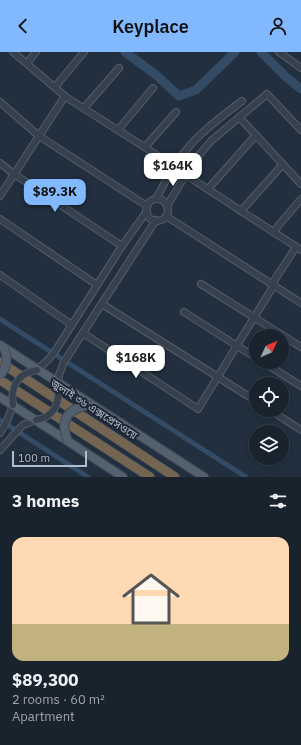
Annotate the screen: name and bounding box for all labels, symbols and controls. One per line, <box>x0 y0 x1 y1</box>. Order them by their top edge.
icon: back <box>12 15 34 37</box>
text: Keyplace <box>112 15 189 38</box>
icon: person <box>267 15 289 37</box>
pin: $164K <box>145 153 201 187</box>
text: $164K <box>153 157 193 174</box>
pin: $89.3K <box>22 179 88 213</box>
text: $89.3K <box>33 183 77 200</box>
north arrow <box>249 329 289 369</box>
map controls <box>249 329 289 465</box>
pin: $168K <box>108 345 164 379</box>
text: $168K <box>116 349 156 366</box>
street label: জুলাই ৩৬ এক্সপ্রেসওয়ে <box>47 375 140 442</box>
button: locate <box>249 377 289 417</box>
button: layers <box>249 425 289 465</box>
scale bar <box>12 449 87 468</box>
text: 100 m <box>18 451 50 465</box>
text: 3 homes <box>12 490 79 512</box>
icon: filters <box>267 490 289 512</box>
icon: home <box>115 563 187 635</box>
text: $89,300 <box>12 669 79 691</box>
text: 2 rooms · 60 m² <box>12 691 105 708</box>
text: Apartment <box>12 708 75 725</box>

